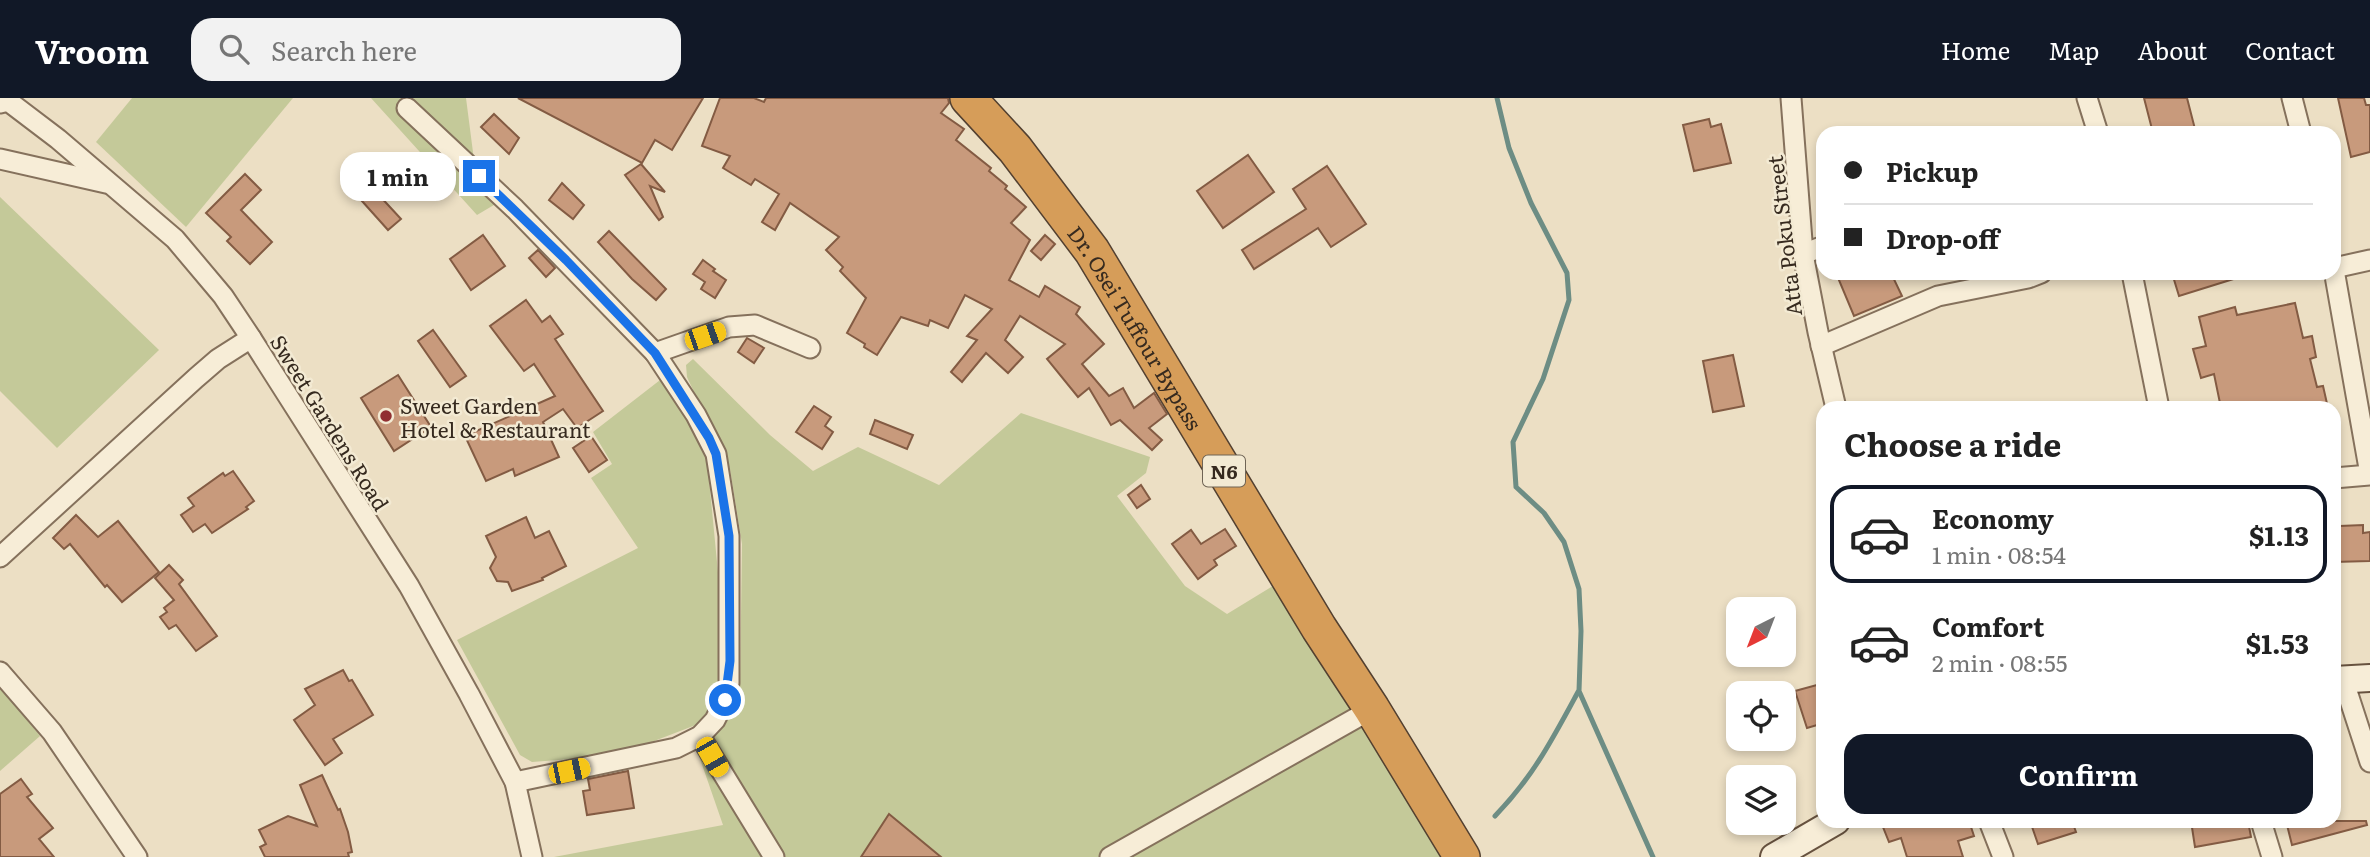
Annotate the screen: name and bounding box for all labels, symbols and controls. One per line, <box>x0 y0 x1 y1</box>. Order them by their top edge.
search box <box>191 18 681 81</box>
text: Vroom <box>35 25 149 74</box>
icon: search <box>215 30 253 68</box>
text: Search here <box>271 30 417 69</box>
text: Home <box>1941 32 2010 67</box>
text: Map <box>2048 32 2099 67</box>
text: About <box>2137 32 2207 67</box>
text: Contact <box>2245 32 2335 67</box>
text: Pickup <box>1886 151 1978 190</box>
callout: 1 min <box>339 152 454 200</box>
street label: Atta Poku Street <box>1758 153 1808 318</box>
text: 1 min <box>367 159 429 193</box>
route end <box>463 160 495 192</box>
street label: Dr. Osei Tuffour Bypass <box>1062 218 1211 435</box>
text: Drop-off <box>1886 218 1999 257</box>
car <box>682 319 729 353</box>
street label: Sweet Gardens Road <box>264 328 398 516</box>
place label: Sweet Garden Hotel & Restaurant <box>400 389 591 444</box>
marker: Sweet Garden Hotel & Restaurant <box>378 408 394 424</box>
text: Choose a ride <box>1844 419 2061 467</box>
road number: N6 <box>1203 456 1245 486</box>
text: Economy <box>1932 498 2054 537</box>
icon: car <box>1848 503 1911 566</box>
text: $1.13 <box>2249 515 2309 554</box>
text: 1 min · 08:54 <box>1932 537 2066 571</box>
north arrow <box>1726 597 1796 667</box>
map controls <box>1726 597 1796 835</box>
text: Comfort <box>1932 606 2044 645</box>
icon: car <box>1848 611 1911 674</box>
text: $1.53 <box>2246 623 2309 662</box>
text: 2 min · 08:55 <box>1932 645 2067 679</box>
button: locate <box>1726 681 1796 751</box>
route start <box>709 684 741 716</box>
car <box>693 734 732 780</box>
button: Confirm <box>1844 734 2313 814</box>
car <box>547 756 592 786</box>
button: layers <box>1726 765 1796 835</box>

